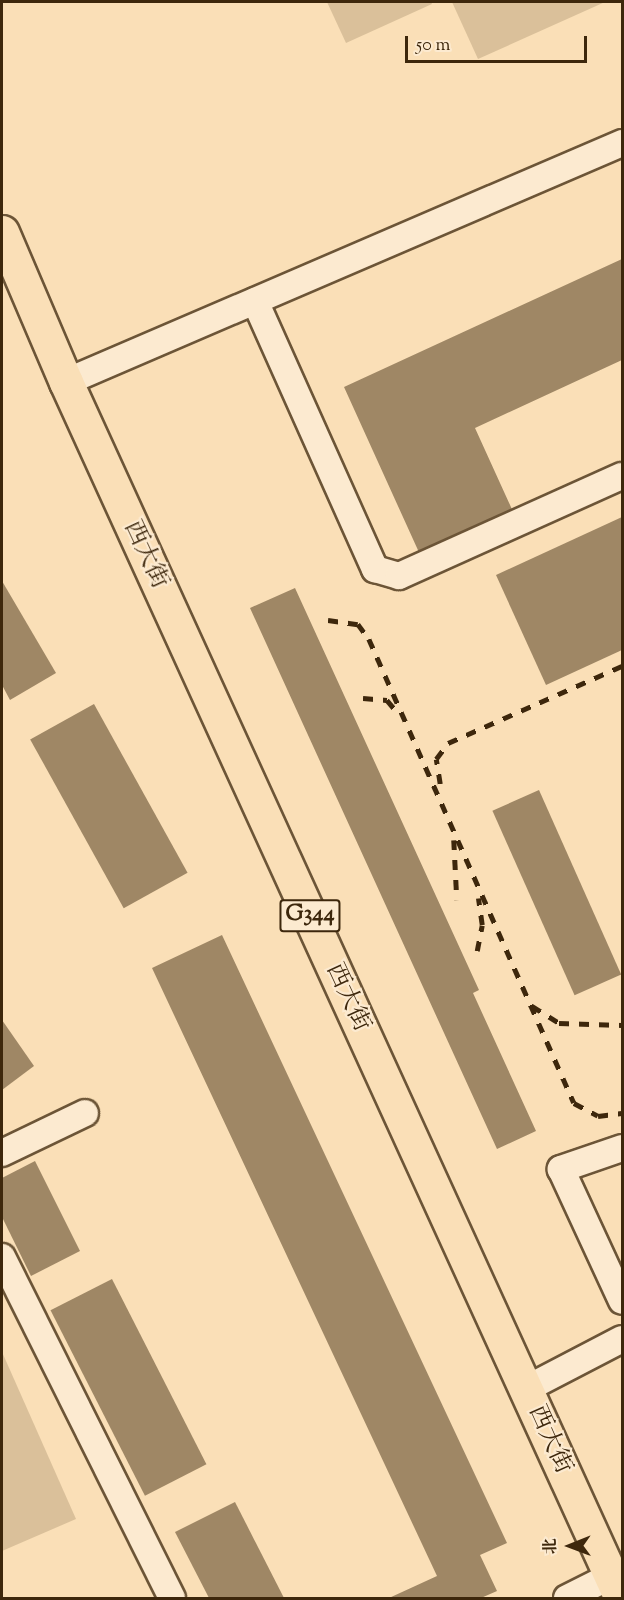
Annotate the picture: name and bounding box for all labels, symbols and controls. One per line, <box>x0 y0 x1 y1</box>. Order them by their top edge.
scale bar <box>408 24 590 62</box>
text: 50 m <box>416 33 450 59</box>
street label: 西大街 <box>117 516 173 594</box>
road number: G344 <box>278 897 342 935</box>
street label: 西大街 <box>319 959 375 1037</box>
street label: 西大街 <box>521 1401 577 1479</box>
north arrow <box>540 1516 600 1576</box>
text: 北 <box>540 1538 563 1555</box>

